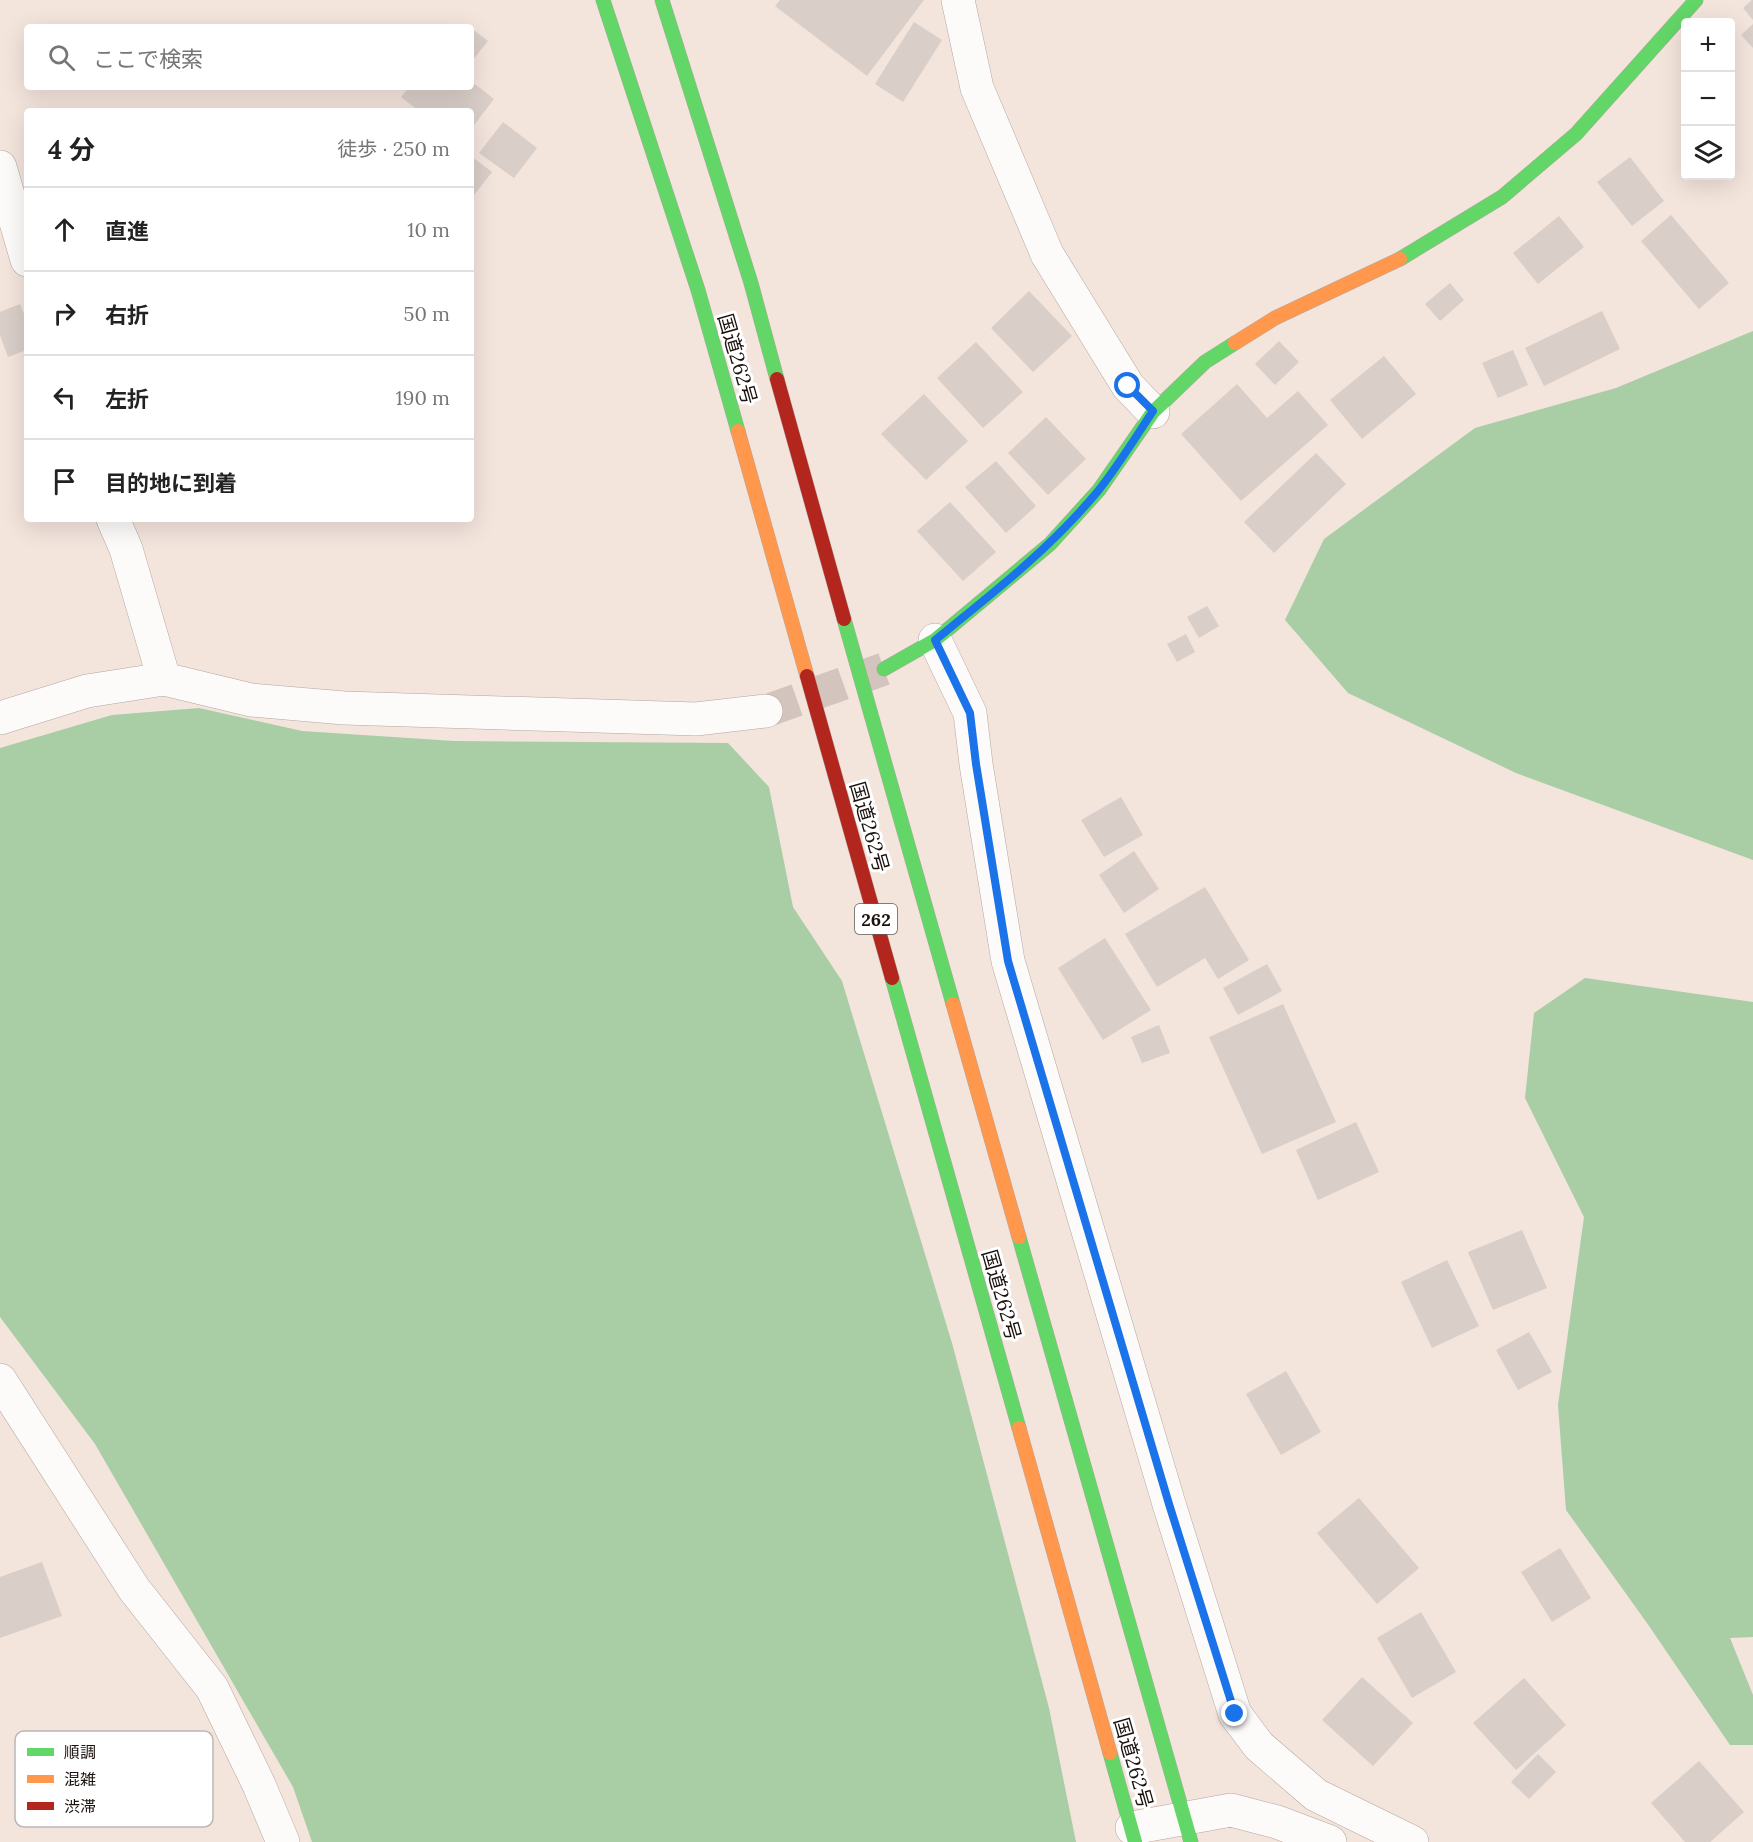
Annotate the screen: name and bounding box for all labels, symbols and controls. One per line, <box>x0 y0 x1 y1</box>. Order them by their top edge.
map controls <box>1681 18 1735 180</box>
button: + <box>1681 18 1735 72</box>
search box <box>24 24 474 90</box>
icon: search <box>45 41 78 74</box>
text: ここで検索 <box>93 45 203 73</box>
button: − <box>1681 72 1735 126</box>
button: layers <box>1681 126 1735 180</box>
text: 4 分 <box>48 133 95 166</box>
text: 徒歩 · 250 m <box>337 136 450 161</box>
icon: ahead <box>48 213 81 246</box>
text: 直進 <box>105 217 149 245</box>
text: 10 m <box>407 217 450 242</box>
icon: right <box>48 297 81 330</box>
text: 右折 <box>105 301 149 329</box>
text: 50 m <box>404 301 450 326</box>
street label: 国道262号 <box>713 311 763 407</box>
route start <box>1114 372 1140 398</box>
icon: left <box>48 381 81 414</box>
text: 左折 <box>105 385 149 413</box>
text: 190 m <box>396 385 450 410</box>
icon: arrive <box>48 465 81 498</box>
text: 目的地に到着 <box>105 469 237 497</box>
street label: 国道262号 <box>845 779 895 875</box>
road number: 262 <box>855 904 897 934</box>
street label: 国道262号 <box>977 1247 1027 1343</box>
route end <box>1221 1700 1247 1726</box>
street label: 国道262号 <box>1109 1715 1159 1811</box>
legend <box>15 1731 213 1827</box>
text: 順調 <box>64 1742 96 1762</box>
text: 混雑 <box>64 1769 96 1789</box>
text: 渋滞 <box>64 1796 96 1816</box>

